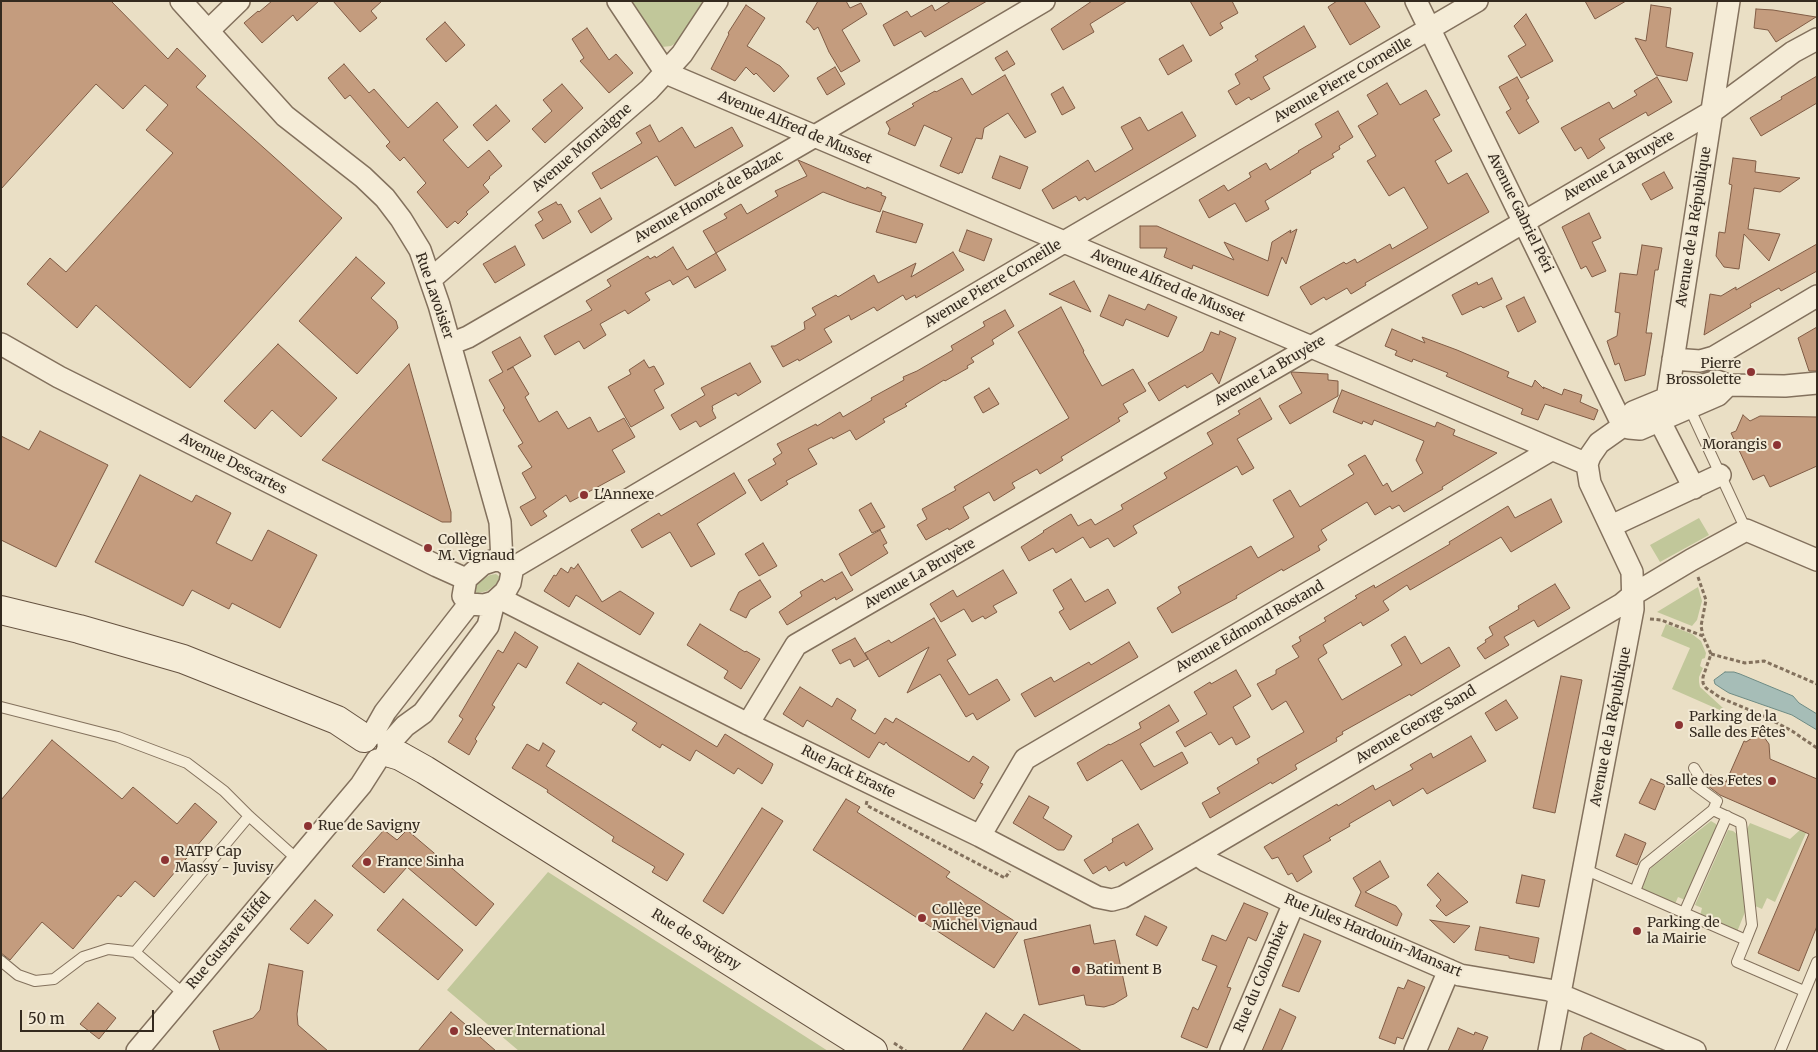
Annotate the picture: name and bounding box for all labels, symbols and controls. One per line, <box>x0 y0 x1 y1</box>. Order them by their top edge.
street label: Avenue Pierre Corneille <box>1271 34 1415 126</box>
street label: Avenue Alfred de Musset <box>716 88 874 168</box>
street label: Avenue Montaigne <box>529 100 635 196</box>
street label: Avenue La Bruyère <box>1561 127 1677 205</box>
street label: Avenue de la République <box>1673 146 1715 308</box>
street label: Avenue Honoré de Balzac <box>632 147 786 247</box>
street label: Avenue Gabriel Péri <box>1484 150 1556 276</box>
street label: Avenue Pierre Corneille <box>922 236 1064 332</box>
street label: Avenue Alfred de Musset <box>1089 246 1247 326</box>
street label: Rue Lavoisier <box>411 250 457 342</box>
street label: Avenue La Bruyère <box>1212 332 1328 410</box>
place label: Pierre Brossolette <box>1666 356 1741 388</box>
marker: Pierre Brossolette <box>1745 366 1757 378</box>
street label: Avenue Descartes <box>177 430 289 498</box>
place label: Morangis <box>1702 437 1767 453</box>
marker: Morangis <box>1771 439 1783 451</box>
place label: L'Annexe <box>594 487 654 503</box>
marker: L'Annexe <box>578 489 590 501</box>
place label: Collège M. Vignaud <box>438 532 515 564</box>
street label: Avenue La Bruyère <box>862 535 978 613</box>
marker: Collège M. Vignaud <box>422 542 434 554</box>
street label: Avenue Edmond Rostand <box>1173 578 1327 676</box>
street label: Avenue de la République <box>1587 646 1635 808</box>
street label: Avenue George Sand <box>1353 682 1479 768</box>
place label: Parking de la Salle des Fêtes <box>1689 709 1786 742</box>
marker: Parking de la Salle des Fêtes <box>1673 719 1685 731</box>
street label: Rue Jack Eraste <box>798 742 898 802</box>
place label: Salle des Fetes <box>1666 773 1762 789</box>
marker: Salle des Fetes <box>1766 775 1778 787</box>
place label: Rue de Savigny <box>318 818 420 834</box>
marker: Rue de Savigny <box>302 820 314 832</box>
place label: RATP Cap Massy - Juvisy <box>175 844 274 876</box>
marker: RATP Cap Massy - Juvisy <box>159 854 171 866</box>
place label: France Sinha <box>377 854 464 870</box>
marker: France Sinha <box>361 856 373 868</box>
street label: Rue Gustave Eiffel <box>183 889 275 993</box>
street label: Rue Jules Hardouin-Mansart <box>1282 891 1464 981</box>
place label: Collège Michel Vignaud <box>932 902 1037 934</box>
street label: Rue de Savigny <box>648 906 744 974</box>
marker: Collège Michel Vignaud <box>916 912 928 924</box>
place label: Parking de la Mairie <box>1647 915 1720 948</box>
street label: Rue du Colombier <box>1231 919 1293 1035</box>
marker: Parking de la Mairie <box>1631 925 1643 937</box>
place label: Batiment B <box>1086 962 1162 978</box>
marker: Batiment B <box>1070 964 1082 976</box>
scale bar <box>22 1000 156 1032</box>
text: 50 m <box>28 1009 65 1028</box>
place label: Sleever International <box>464 1023 605 1039</box>
marker: Sleever International <box>448 1025 460 1037</box>

